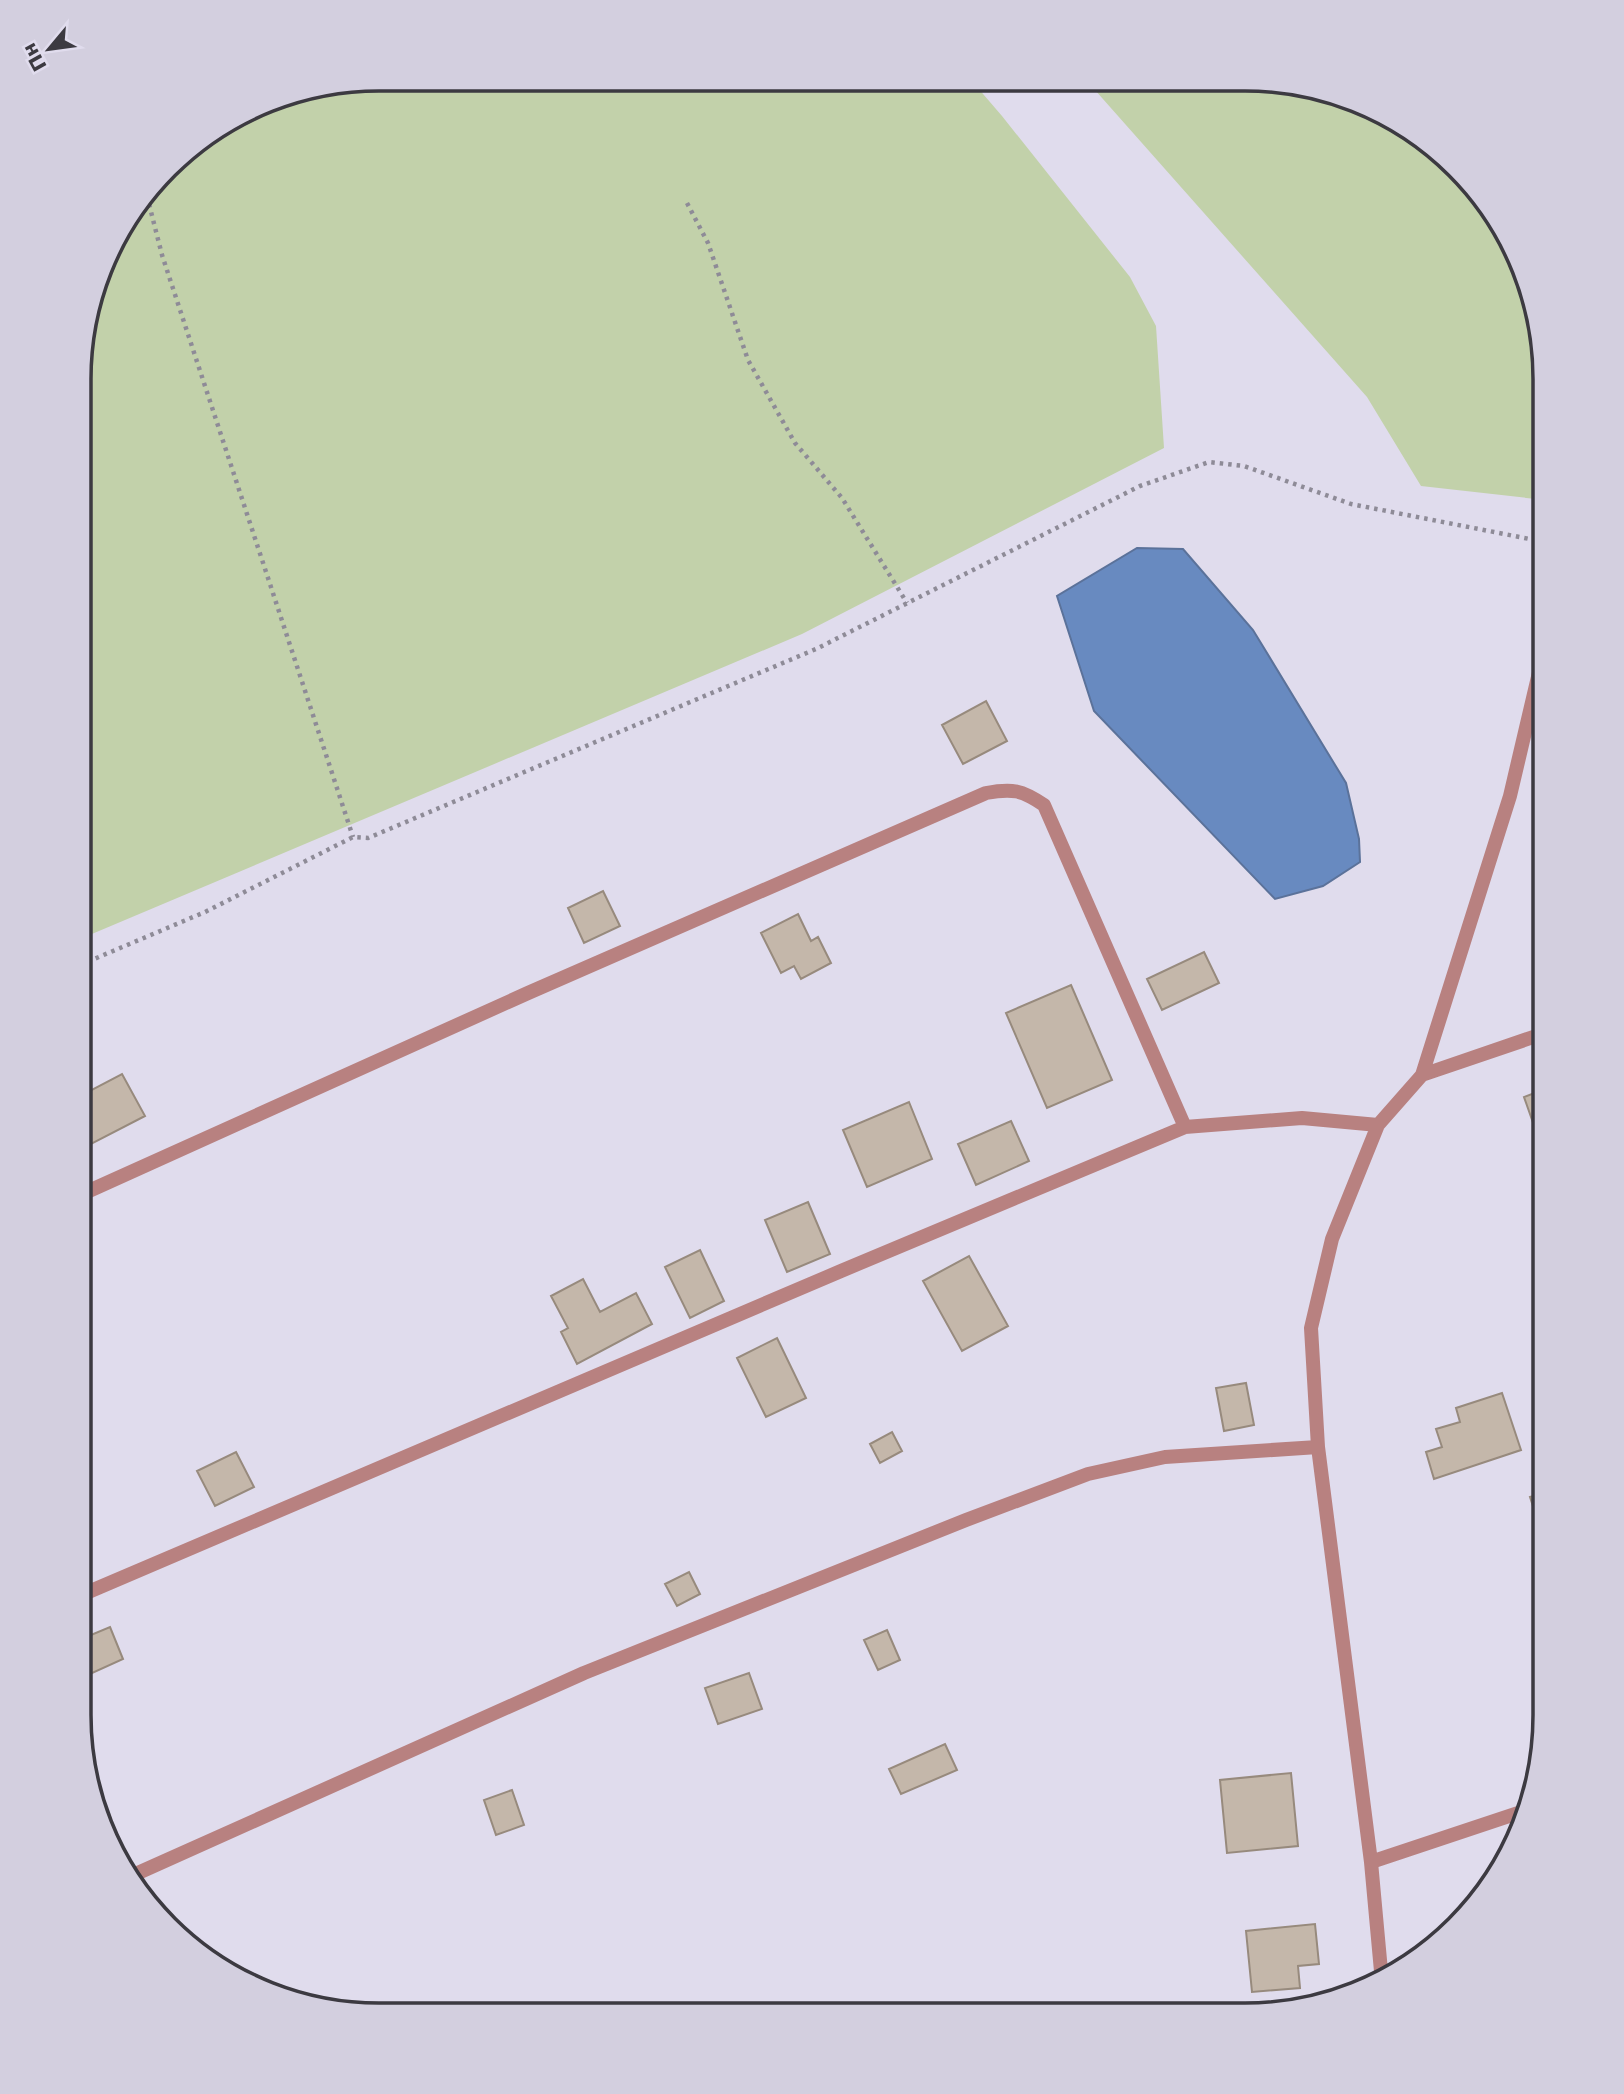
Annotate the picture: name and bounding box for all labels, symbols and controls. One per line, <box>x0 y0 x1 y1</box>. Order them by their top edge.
north arrow <box>14 14 84 84</box>
text: Пн <box>17 39 51 75</box>

